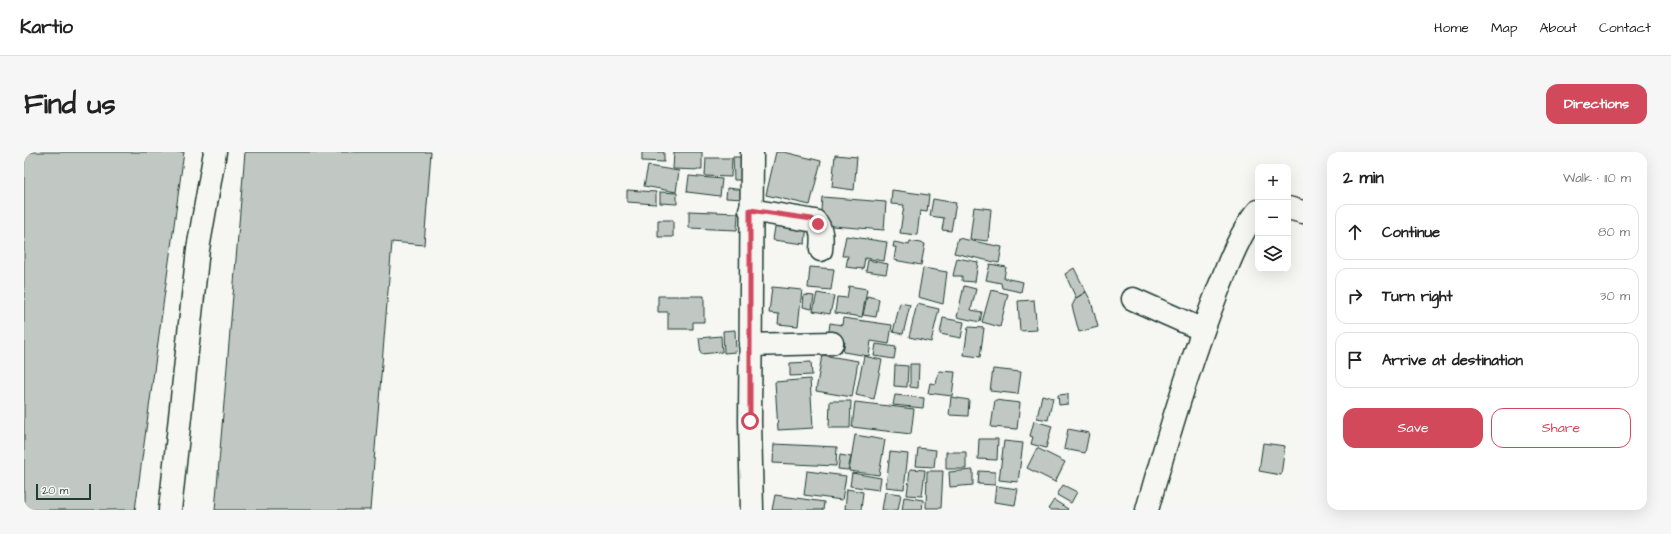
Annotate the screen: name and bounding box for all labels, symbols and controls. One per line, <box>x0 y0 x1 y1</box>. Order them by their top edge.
text: Kartio <box>20 14 73 41</box>
text: Home <box>1434 18 1469 38</box>
text: Map <box>1491 18 1517 38</box>
text: About <box>1539 18 1577 38</box>
text: Contact <box>1599 18 1651 38</box>
button: Directions <box>1546 84 1647 124</box>
text: Find us <box>24 85 115 124</box>
map controls <box>1255 164 1291 272</box>
button: + <box>1255 164 1291 200</box>
text: 2 min <box>1343 166 1384 190</box>
text: Walk · 110 m <box>1563 169 1631 187</box>
button: − <box>1255 200 1291 236</box>
route end <box>809 215 827 233</box>
icon: ahead <box>1344 221 1366 243</box>
text: Continue <box>1382 222 1440 243</box>
text: 80 m <box>1598 223 1630 241</box>
button: layers <box>1255 236 1291 272</box>
icon: right <box>1344 285 1366 307</box>
text: Turn right <box>1382 286 1453 307</box>
text: 30 m <box>1600 287 1630 305</box>
icon: arrive <box>1344 349 1366 371</box>
text: Arrive at destination <box>1382 350 1523 371</box>
button: Save <box>1343 408 1483 448</box>
button: Share <box>1491 408 1631 448</box>
route start <box>741 412 759 430</box>
scale bar <box>36 482 91 501</box>
text: 20 m <box>42 483 68 498</box>

